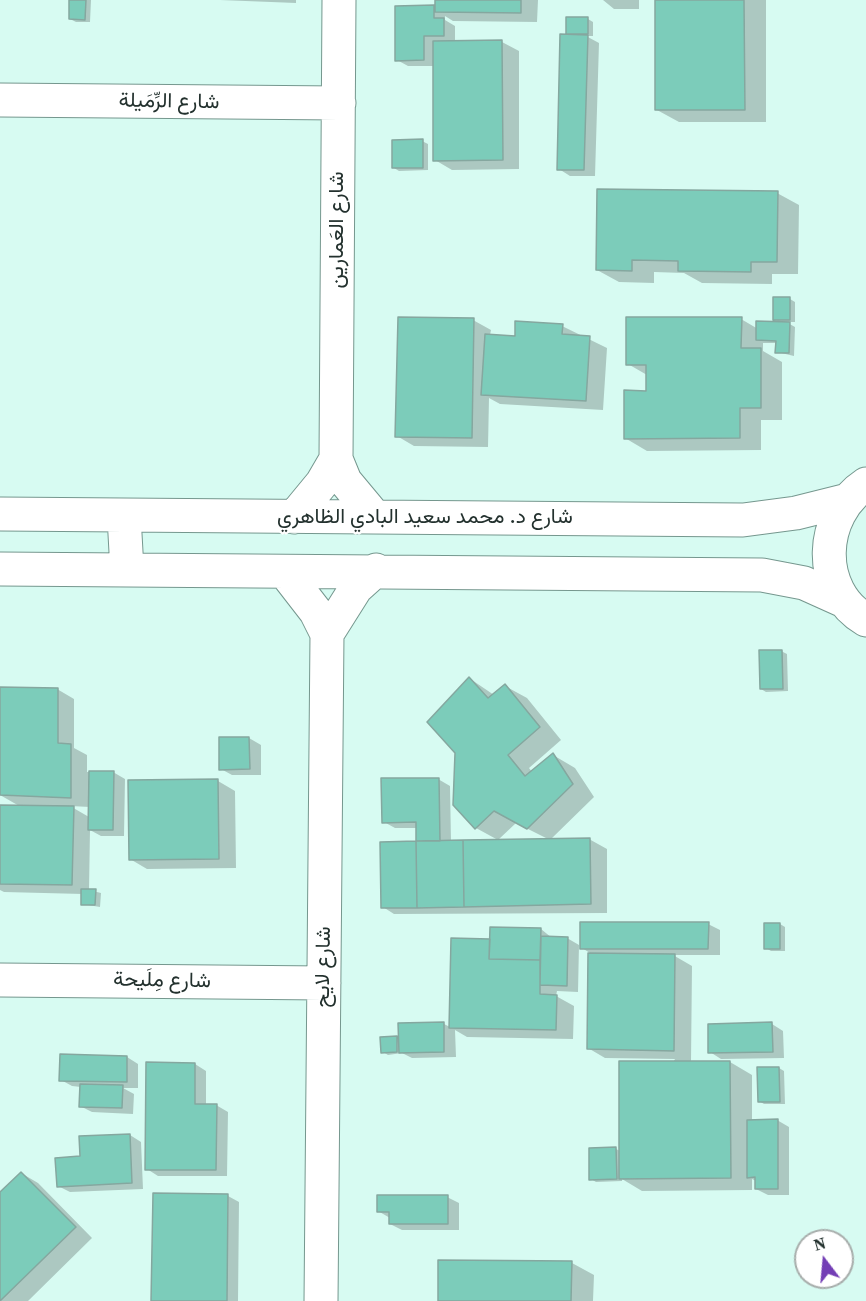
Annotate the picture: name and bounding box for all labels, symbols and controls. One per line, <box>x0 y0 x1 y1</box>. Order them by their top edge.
street label: شارع الرِّمَيلة <box>118 89 220 115</box>
street label: شارع العَمارين <box>325 171 351 289</box>
street label: شارع د. محمد سعيد البادي الظاهري <box>277 505 573 531</box>
street label: شارع لايح <box>311 926 337 1008</box>
street label: شارع مِلَيحة <box>113 968 211 994</box>
north arrow <box>794 1229 854 1289</box>
text: N <box>811 1231 828 1256</box>

